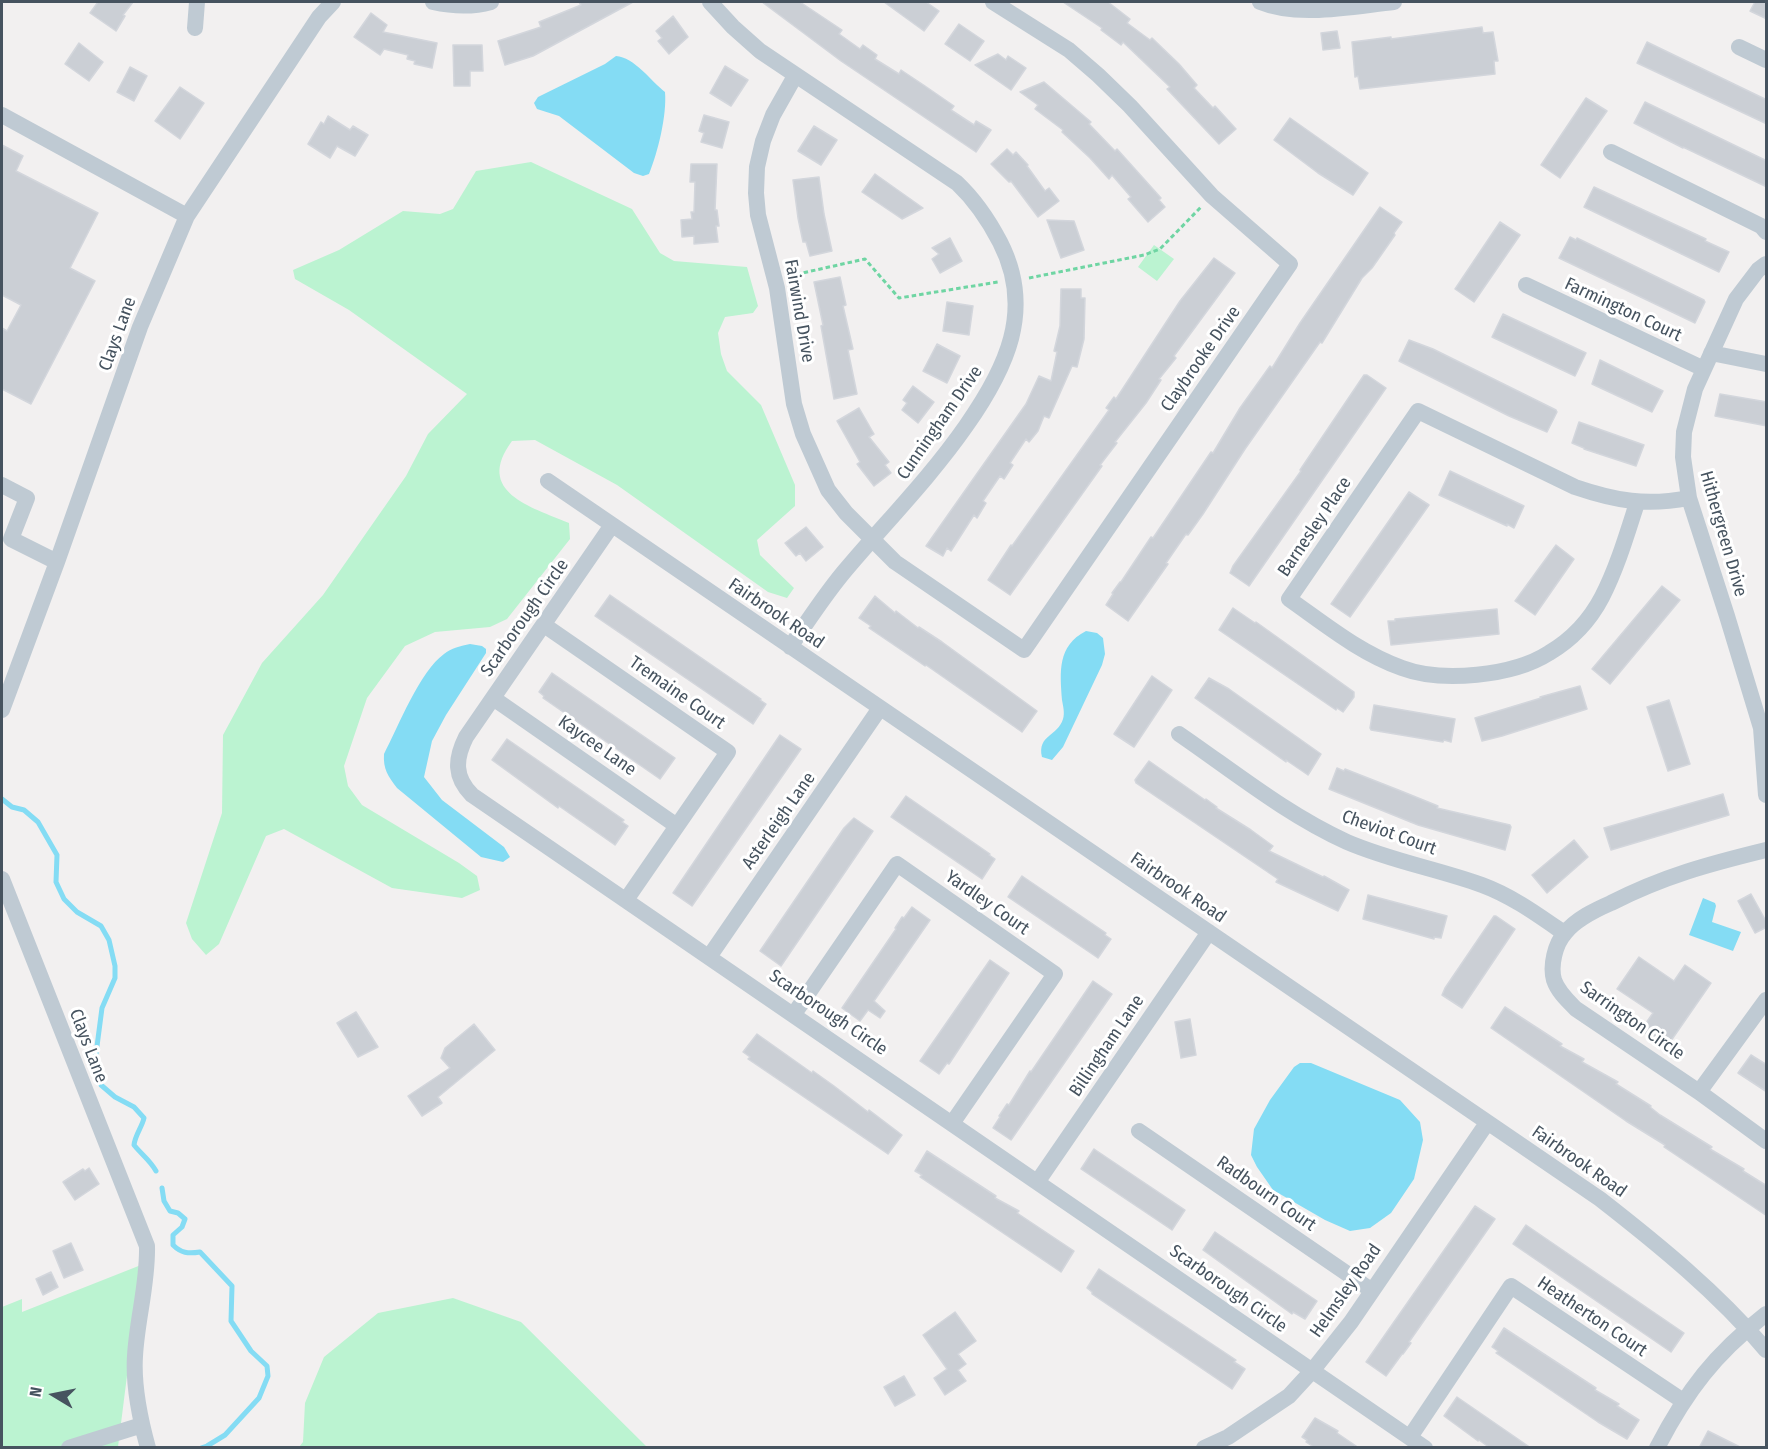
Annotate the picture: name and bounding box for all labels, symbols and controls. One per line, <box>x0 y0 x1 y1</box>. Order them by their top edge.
street label: Fairwind Drive <box>779 258 819 364</box>
street label: Farmington Court <box>1561 273 1685 347</box>
street label: Clays Lane <box>95 294 141 374</box>
street label: Claybrooke Drive <box>1157 302 1245 416</box>
street label: Cunningham Drive <box>893 362 987 484</box>
street label: Hithergreen Drive <box>1695 469 1751 599</box>
street label: Barnesley Place <box>1274 473 1356 581</box>
street label: Scarborough Circle <box>477 555 573 681</box>
street label: Fairbrook Road <box>724 574 828 654</box>
street label: Tremaine Court <box>625 652 729 734</box>
street label: Kaycee Lane <box>554 711 640 781</box>
street label: Asterleigh Lane <box>738 768 820 874</box>
street label: Cheviot Court <box>1339 806 1439 860</box>
street label: Fairbrook Road <box>1126 848 1230 928</box>
street label: Yardley Court <box>941 866 1033 940</box>
street label: Scarborough Circle <box>765 965 891 1061</box>
street label: Sarrington Circle <box>1576 977 1688 1065</box>
street label: Billingham Lane <box>1065 991 1149 1101</box>
street label: Clays Lane <box>64 1006 112 1086</box>
street label: Fairbrook Road <box>1527 1121 1631 1203</box>
street label: Radbourn Court <box>1212 1152 1320 1236</box>
street label: Helmsley Road <box>1306 1240 1386 1342</box>
street label: Scarborough Circle <box>1165 1241 1291 1337</box>
street label: Heatherton Court <box>1533 1272 1651 1362</box>
north arrow <box>24 1365 84 1425</box>
text: N <box>26 1385 46 1398</box>

